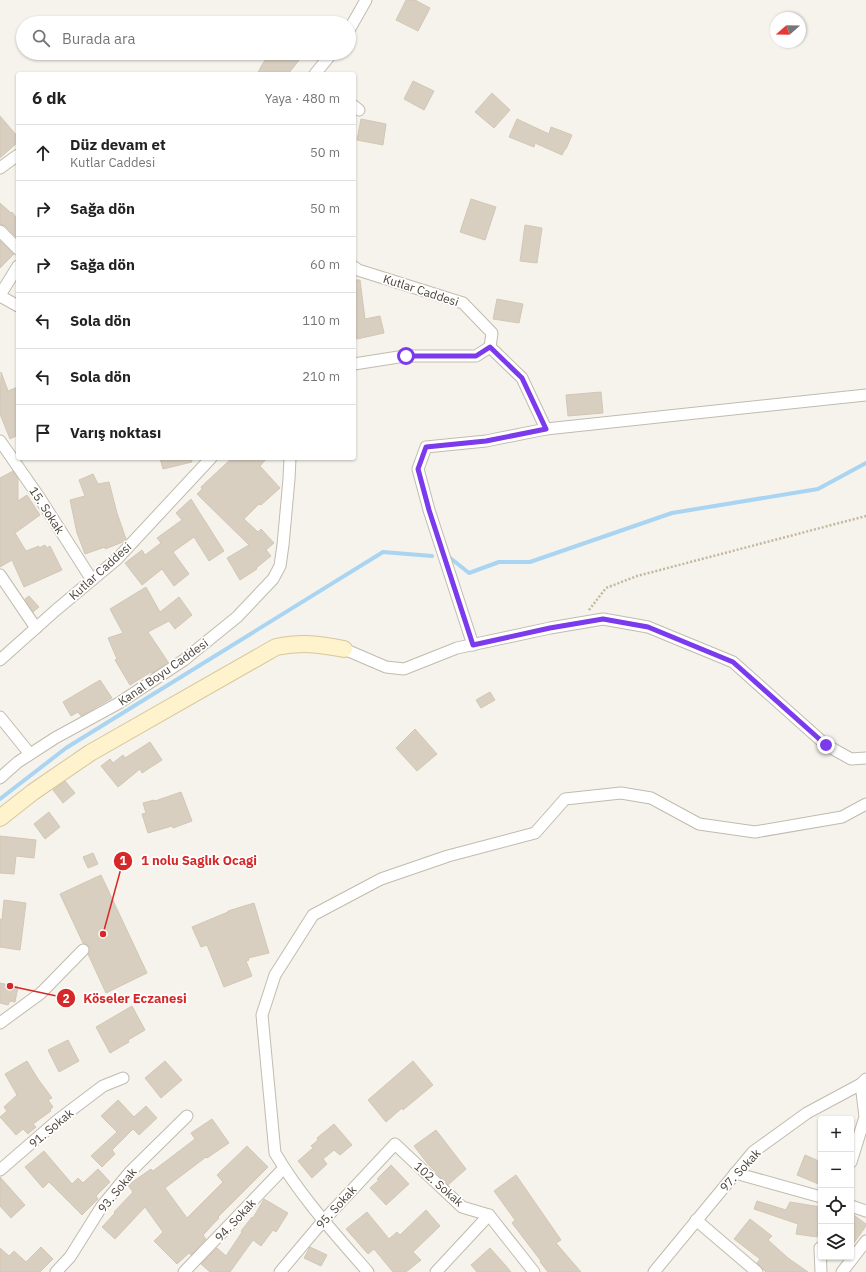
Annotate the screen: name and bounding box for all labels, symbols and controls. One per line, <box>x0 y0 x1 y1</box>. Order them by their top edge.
north arrow <box>770 12 806 48</box>
search box <box>16 16 356 60</box>
icon: search <box>30 27 52 49</box>
text: Burada ara <box>62 29 136 48</box>
text: 6 dk <box>32 87 66 109</box>
text: Yaya · 480 m <box>265 90 340 107</box>
text: Düz devam et <box>70 135 166 154</box>
icon: ahead <box>32 142 54 164</box>
text: 50 m <box>310 144 340 161</box>
text: Kutlar Caddesi <box>70 154 155 171</box>
icon: right <box>32 198 54 220</box>
text: Sağa dön <box>70 199 135 218</box>
text: 50 m <box>310 200 340 217</box>
icon: right <box>32 254 54 276</box>
text: Sağa dön <box>70 255 135 274</box>
text: 60 m <box>310 256 340 273</box>
street label: Kutlar Caddesi <box>381 271 461 309</box>
icon: left <box>32 310 54 332</box>
text: Sola dön <box>70 311 131 330</box>
text: 110 m <box>302 312 340 329</box>
route start <box>397 347 415 365</box>
icon: left <box>32 366 54 388</box>
text: Sola dön <box>70 367 131 386</box>
text: 210 m <box>302 368 340 385</box>
icon: arrive <box>32 422 54 444</box>
text: Varış noktası <box>70 423 161 442</box>
street label: 15. Sokak <box>26 484 68 537</box>
street label: Kutlar Caddesi <box>66 539 134 603</box>
street label: Kanal Boyu Caddesi <box>115 635 211 709</box>
route end <box>817 736 835 754</box>
callout: 1 nolu Saglık Ocagi <box>113 848 265 873</box>
text: 1 nolu Saglık Ocagi <box>141 852 257 869</box>
text: 1 <box>119 853 127 868</box>
callout: Köseler Eczanesi <box>56 986 195 1011</box>
text: Köseler Eczanesi <box>83 990 187 1007</box>
text: 2 <box>62 991 70 1006</box>
street label: 91. Sokak <box>26 1105 77 1151</box>
map controls <box>818 1116 854 1260</box>
button: + <box>818 1116 854 1152</box>
street label: 97. Sokak <box>716 1145 764 1195</box>
button: − <box>818 1152 854 1188</box>
street label: 102. Sokak <box>411 1159 467 1210</box>
street label: 93. Sokak <box>94 1164 140 1215</box>
street label: 95. Sokak <box>313 1182 360 1232</box>
button: locate <box>818 1188 854 1224</box>
street label: 94. Sokak <box>211 1195 259 1245</box>
button: layers <box>818 1224 854 1260</box>

